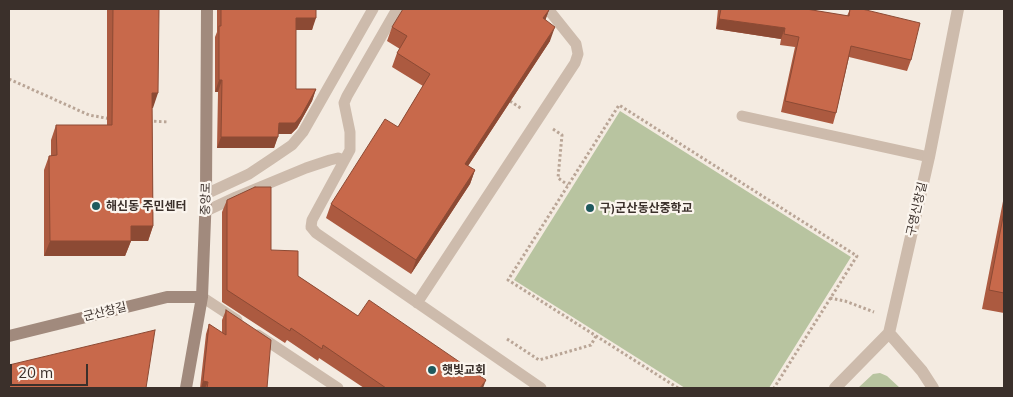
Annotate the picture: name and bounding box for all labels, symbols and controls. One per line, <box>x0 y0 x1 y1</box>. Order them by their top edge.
street label: 구영신창길 <box>904 180 930 238</box>
street label: 중앙로 <box>199 182 213 216</box>
place label: 해신동 주민센터 <box>106 199 187 213</box>
marker: 해신동 주민센터 <box>90 200 102 212</box>
place label: 구)군산동산중학교 <box>600 201 693 215</box>
marker: 구)군산동산중학교 <box>584 202 596 214</box>
street label: 군산창길 <box>82 300 128 324</box>
scale bar <box>12 354 90 386</box>
text: 20 m <box>18 363 53 382</box>
place label: 햇빛교회 <box>442 363 486 377</box>
marker: 햇빛교회 <box>426 364 438 376</box>

